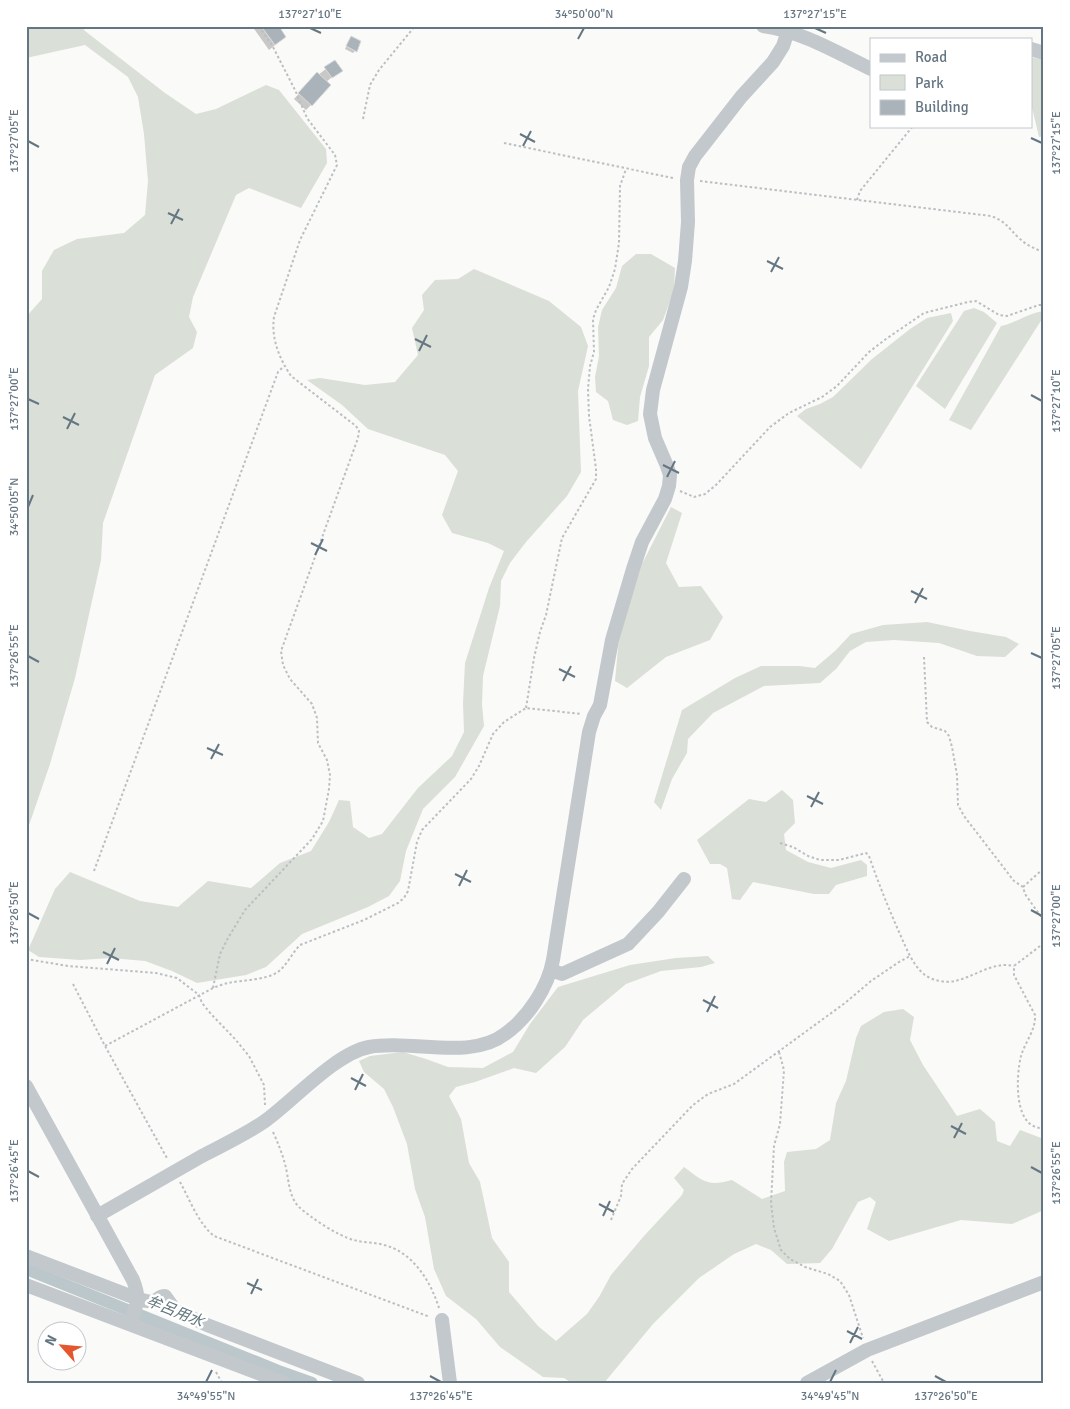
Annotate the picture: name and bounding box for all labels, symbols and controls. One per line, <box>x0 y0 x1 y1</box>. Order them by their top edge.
text: 137°27'10"E <box>278 7 342 22</box>
text: 34°50'00"N <box>555 7 613 22</box>
text: 137°27'15"E <box>783 7 847 22</box>
legend <box>870 38 1032 128</box>
text: Road <box>915 48 947 66</box>
text: Park <box>915 74 944 92</box>
text: Building <box>915 98 969 116</box>
text: 137°27'05"E <box>7 109 22 173</box>
text: 137°27'15"E <box>1049 111 1064 175</box>
text: 137°27'00"E <box>7 367 22 431</box>
text: 137°27'10"E <box>1049 369 1064 433</box>
text: 34°50'05"N <box>7 478 22 536</box>
text: 137°26'55"E <box>7 624 22 688</box>
text: 137°27'05"E <box>1049 626 1064 690</box>
text: 137°26'50"E <box>7 881 22 945</box>
text: 137°27'00"E <box>1049 884 1064 948</box>
text: 137°26'45"E <box>7 1139 22 1203</box>
text: 137°26'55"E <box>1049 1141 1064 1205</box>
water label: 牟呂用水 <box>144 1291 208 1331</box>
north arrow <box>38 1322 88 1372</box>
text: N <box>41 1332 61 1349</box>
text: 34°49'55"N <box>177 1389 235 1404</box>
text: 137°26'45"E <box>409 1389 473 1404</box>
text: 34°49'45"N <box>801 1389 859 1404</box>
text: 137°26'50"E <box>914 1389 978 1404</box>

